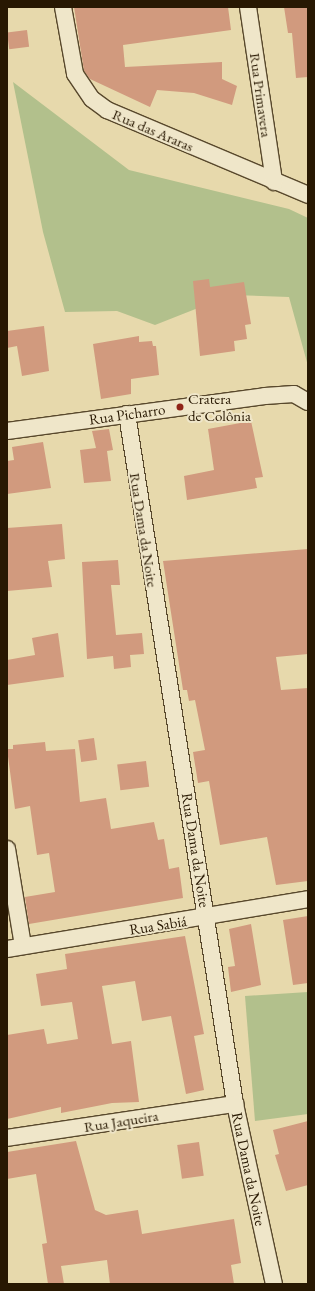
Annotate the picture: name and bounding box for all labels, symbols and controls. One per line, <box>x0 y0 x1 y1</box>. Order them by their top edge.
street label: Rua Primavera <box>246 52 276 138</box>
street label: Rua das Araras <box>110 105 196 155</box>
place label: Cratera de Colônia <box>188 389 251 424</box>
street label: Rua Picharro <box>88 400 166 428</box>
marker: Cratera de Colônia <box>175 402 185 412</box>
street label: Rua Dama da Noite <box>126 471 162 589</box>
street label: Rua Dama da Noite <box>178 791 214 909</box>
street label: Rua Sabiá <box>128 912 188 938</box>
street label: Rua Jaqueira <box>83 1106 159 1136</box>
street label: Rua Dama da Noite <box>228 1111 270 1227</box>

